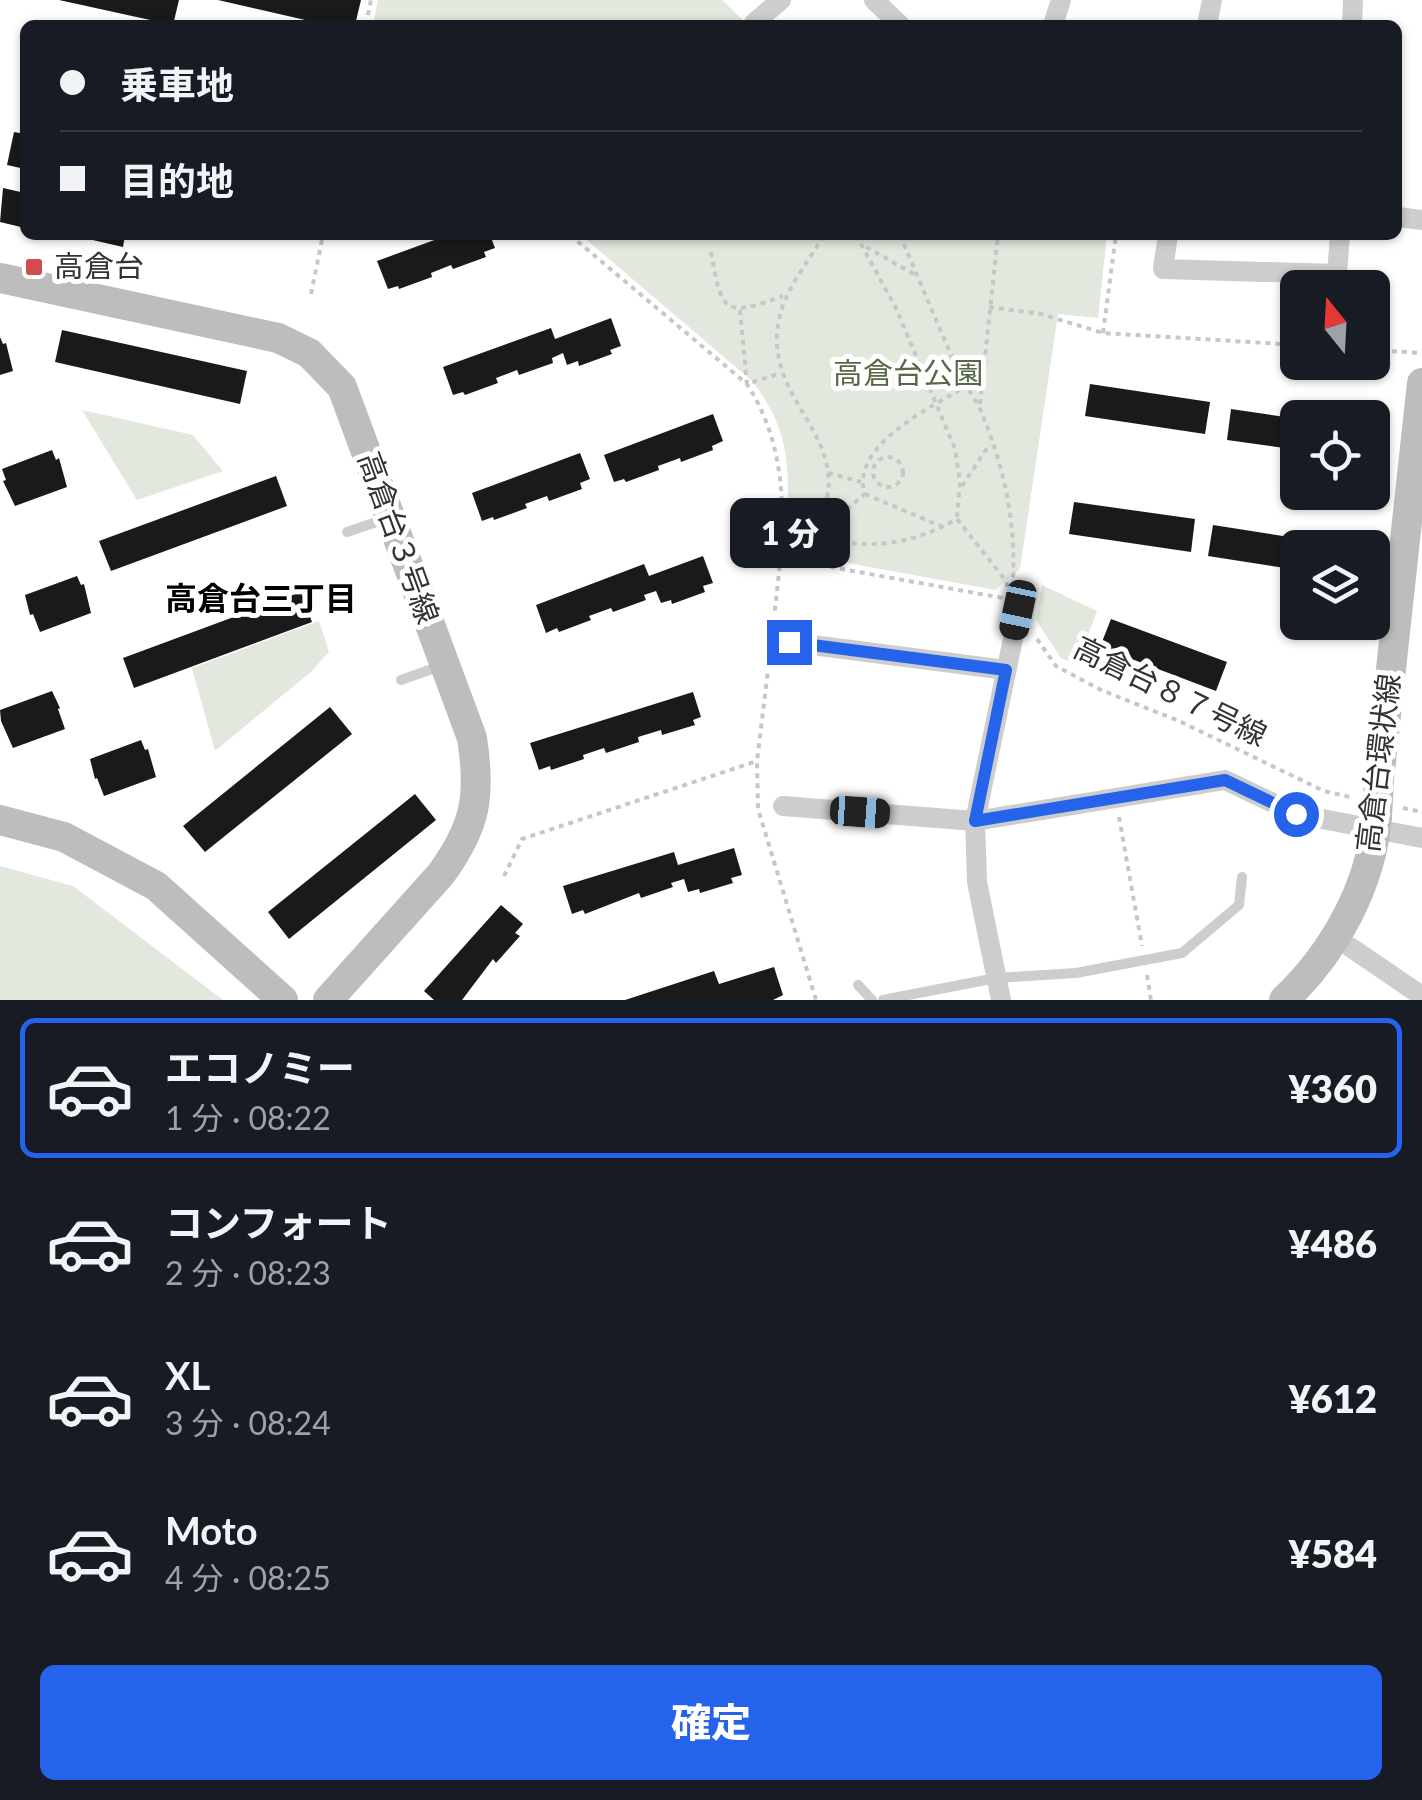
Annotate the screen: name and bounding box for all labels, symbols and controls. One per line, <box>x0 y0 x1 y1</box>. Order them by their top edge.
text: 乗車地 <box>120 61 234 107</box>
text: 目的地 <box>120 157 234 203</box>
place label: 高倉台 <box>54 247 144 283</box>
marker: 高倉台 <box>23 256 45 278</box>
north arrow <box>1280 270 1390 380</box>
map controls <box>1280 270 1390 640</box>
park label: 高倉台公園 <box>833 354 983 390</box>
button: locate <box>1280 400 1390 510</box>
street label: 高倉台３号線 <box>352 447 448 628</box>
callout: 1 分 <box>729 497 849 567</box>
text: 1 分 <box>761 513 819 552</box>
button: layers <box>1280 530 1390 640</box>
district label: 高倉台三丁目 <box>165 578 357 617</box>
car <box>997 578 1039 642</box>
route end <box>767 620 812 665</box>
street label: 高倉台８７号線 <box>1069 628 1273 752</box>
street label: 高倉台環状線 <box>1348 671 1406 854</box>
route start <box>1274 792 1319 837</box>
car <box>829 795 891 829</box>
icon: car <box>45 1043 135 1133</box>
text: エコノミー <box>165 1044 355 1090</box>
text: ¥360 <box>1289 1065 1377 1111</box>
text: 1 分 · 08:22 <box>165 1098 331 1137</box>
icon: car <box>45 1198 135 1288</box>
text: コンフォート <box>165 1199 392 1245</box>
text: ¥486 <box>1289 1220 1377 1266</box>
text: 2 分 · 08:23 <box>165 1253 331 1292</box>
text: XL <box>165 1352 210 1398</box>
icon: car <box>45 1353 135 1443</box>
text: ¥612 <box>1289 1375 1377 1421</box>
text: 3 分 · 08:24 <box>165 1403 331 1442</box>
text: Moto <box>165 1507 258 1553</box>
icon: car <box>45 1508 135 1598</box>
text: ¥584 <box>1289 1530 1377 1576</box>
text: 4 分 · 08:25 <box>165 1558 331 1597</box>
button: 確定 <box>40 1665 1382 1780</box>

